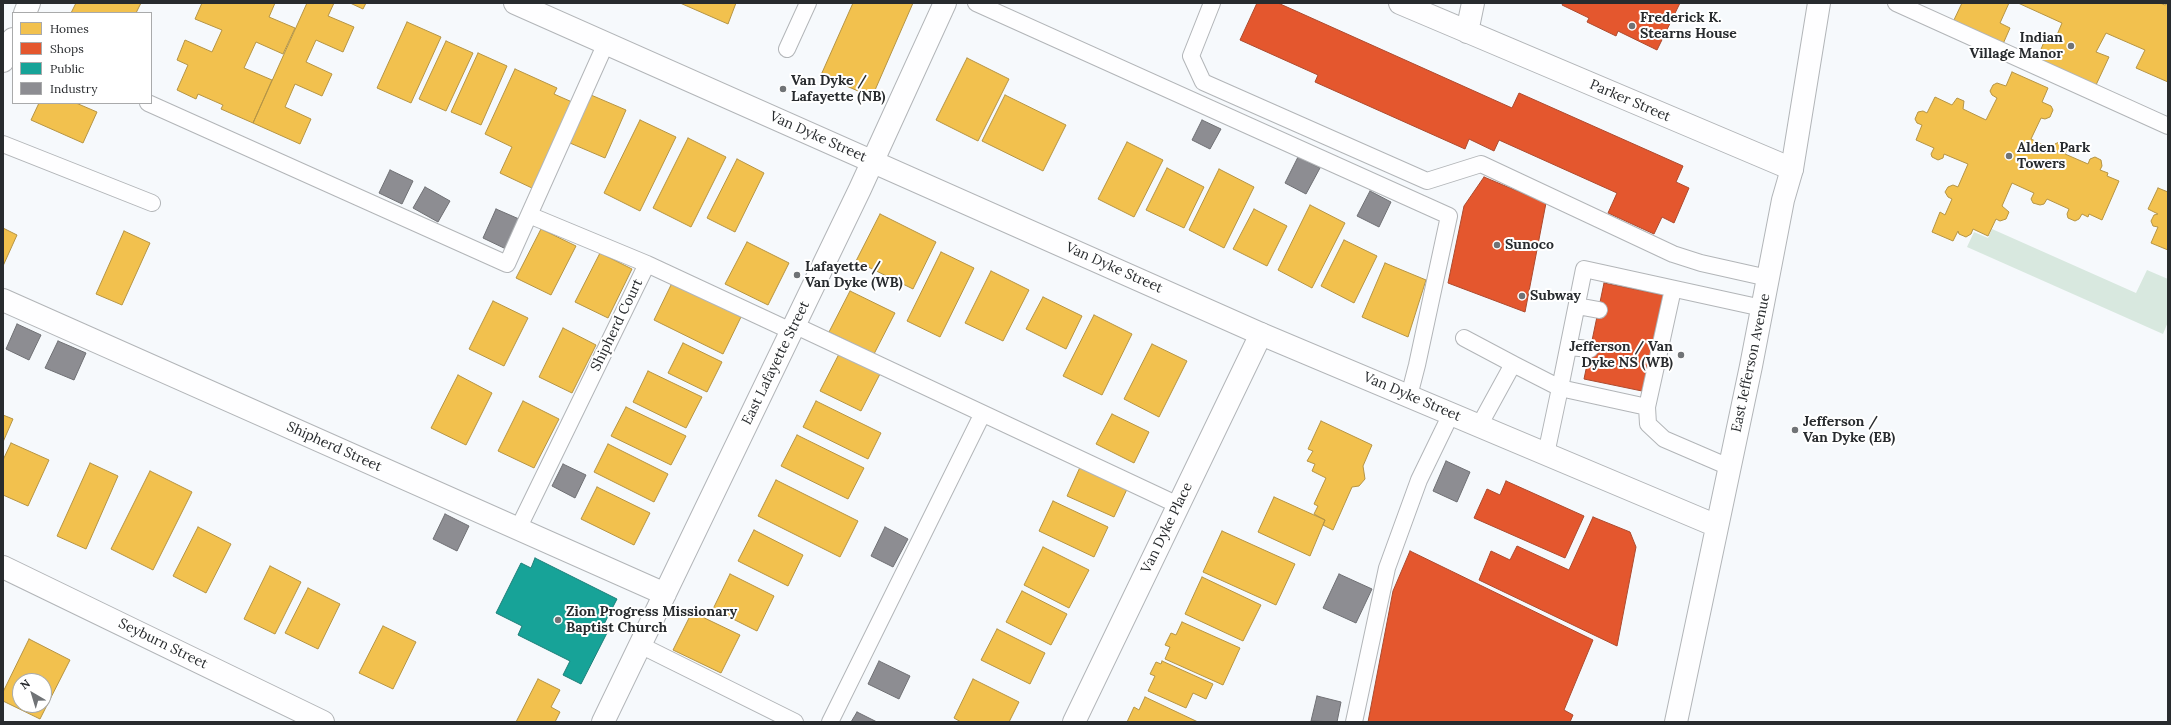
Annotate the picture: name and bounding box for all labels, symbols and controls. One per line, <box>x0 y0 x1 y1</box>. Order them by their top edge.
place label: Frederick K. Stearns House <box>1640 10 1737 42</box>
legend <box>12 12 152 104</box>
text: Homes <box>50 21 89 36</box>
marker: Frederick K. Stearns House <box>1627 21 1637 31</box>
place label: Indian Village Manor <box>1969 30 2063 62</box>
text: Shops <box>50 41 84 56</box>
marker: Indian Village Manor <box>2066 41 2076 51</box>
text: Public <box>50 61 84 76</box>
place label: Van Dyke / Lafayette (NB) <box>791 73 885 106</box>
street label: Parker Street <box>1587 76 1673 126</box>
text: Industry <box>50 81 97 96</box>
marker: Van Dyke / Lafayette (NB) <box>778 84 788 94</box>
street label: Van Dyke Street <box>767 108 869 166</box>
place label: Alden Park Towers <box>2017 140 2090 172</box>
marker: Alden Park Towers <box>2004 151 2014 161</box>
place label: Sunoco <box>1505 237 1554 253</box>
street label: Van Dyke Street <box>1063 239 1165 297</box>
marker: Sunoco <box>1492 240 1502 250</box>
place label: Lafayette / Van Dyke (WB) <box>805 259 903 292</box>
marker: Lafayette / Van Dyke (WB) <box>792 270 802 280</box>
street label: Shipherd Court <box>587 276 647 374</box>
place label: Subway <box>1530 288 1581 304</box>
marker: Subway <box>1517 291 1527 301</box>
street label: East Jefferson Avenue <box>1728 292 1774 434</box>
street label: East Lafayette Street <box>739 298 813 428</box>
place label: Jefferson / Van Dyke NS (WB) <box>1569 339 1673 372</box>
marker: Jefferson / Van Dyke NS (WB) <box>1676 350 1686 360</box>
street label: Van Dyke Street <box>1361 369 1463 425</box>
place label: Jefferson / Van Dyke (EB) <box>1803 414 1895 446</box>
street label: Shipherd Street <box>284 419 384 475</box>
marker: Jefferson / Van Dyke (EB) <box>1790 425 1800 435</box>
street label: Van Dyke Place <box>1138 480 1196 576</box>
place label: Zion Progress Missionary Baptist Church <box>566 604 737 636</box>
street label: Seyburn Street <box>116 615 210 673</box>
marker: Zion Progress Missionary Baptist Church <box>553 615 563 625</box>
north arrow <box>12 673 52 713</box>
text: N <box>18 676 33 692</box>

